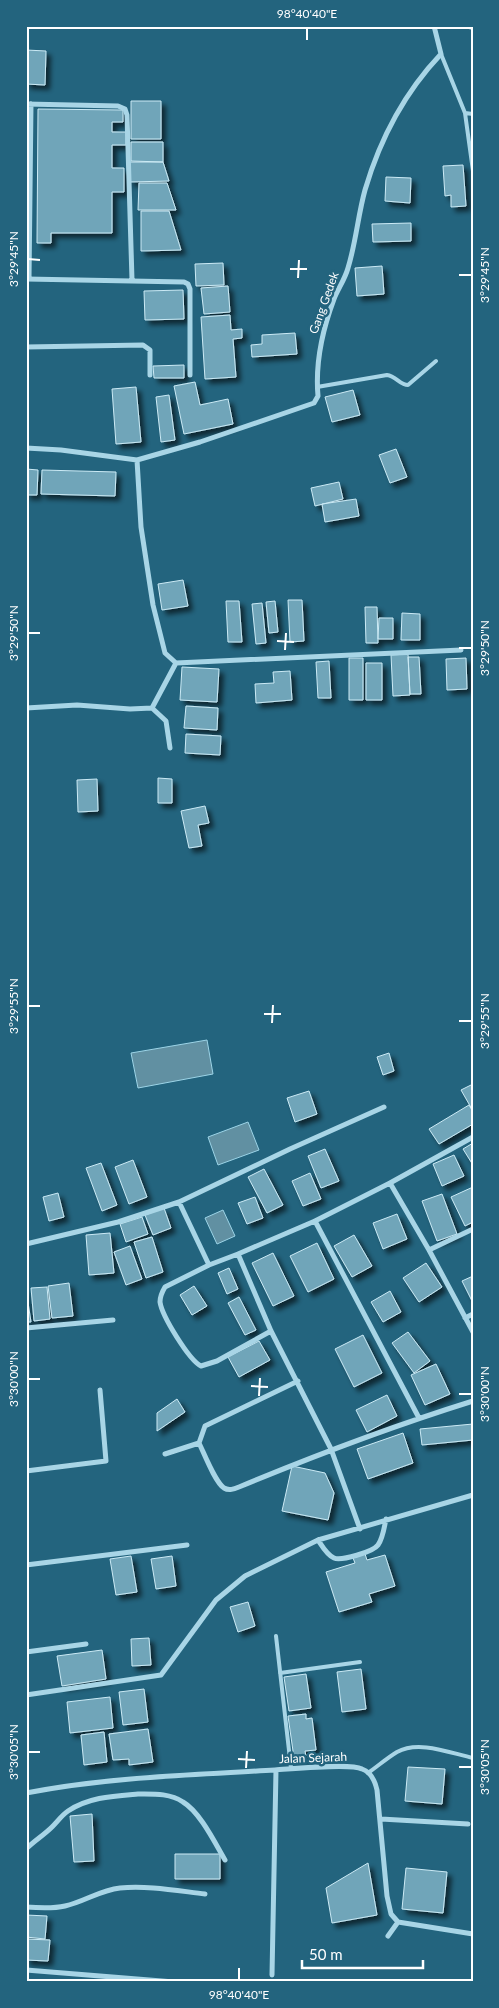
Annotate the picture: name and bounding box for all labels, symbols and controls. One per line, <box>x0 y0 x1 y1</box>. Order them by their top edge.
text: 98°40'40"E <box>277 6 337 21</box>
text: 3°29'45"N <box>6 231 21 287</box>
text: 3°29'45"N <box>477 247 492 303</box>
street label: Gang Gedek <box>305 269 342 336</box>
text: 3°29'50"N <box>6 605 21 661</box>
text: 3°29'50"N <box>477 620 492 676</box>
text: 3°29'55"N <box>6 978 21 1034</box>
text: 3°29'55"N <box>477 993 492 1049</box>
text: 3°30'00"N <box>6 1351 21 1407</box>
text: 3°30'00"N <box>477 1366 492 1422</box>
text: 3°30'05"N <box>6 1724 21 1780</box>
text: 3°30'05"N <box>477 1739 492 1795</box>
street label: Jalan Sejarah <box>279 1749 347 1766</box>
scale bar <box>302 1938 423 1970</box>
text: 50 m <box>309 1945 343 1963</box>
text: 98°40'40"E <box>209 1987 269 2002</box>

